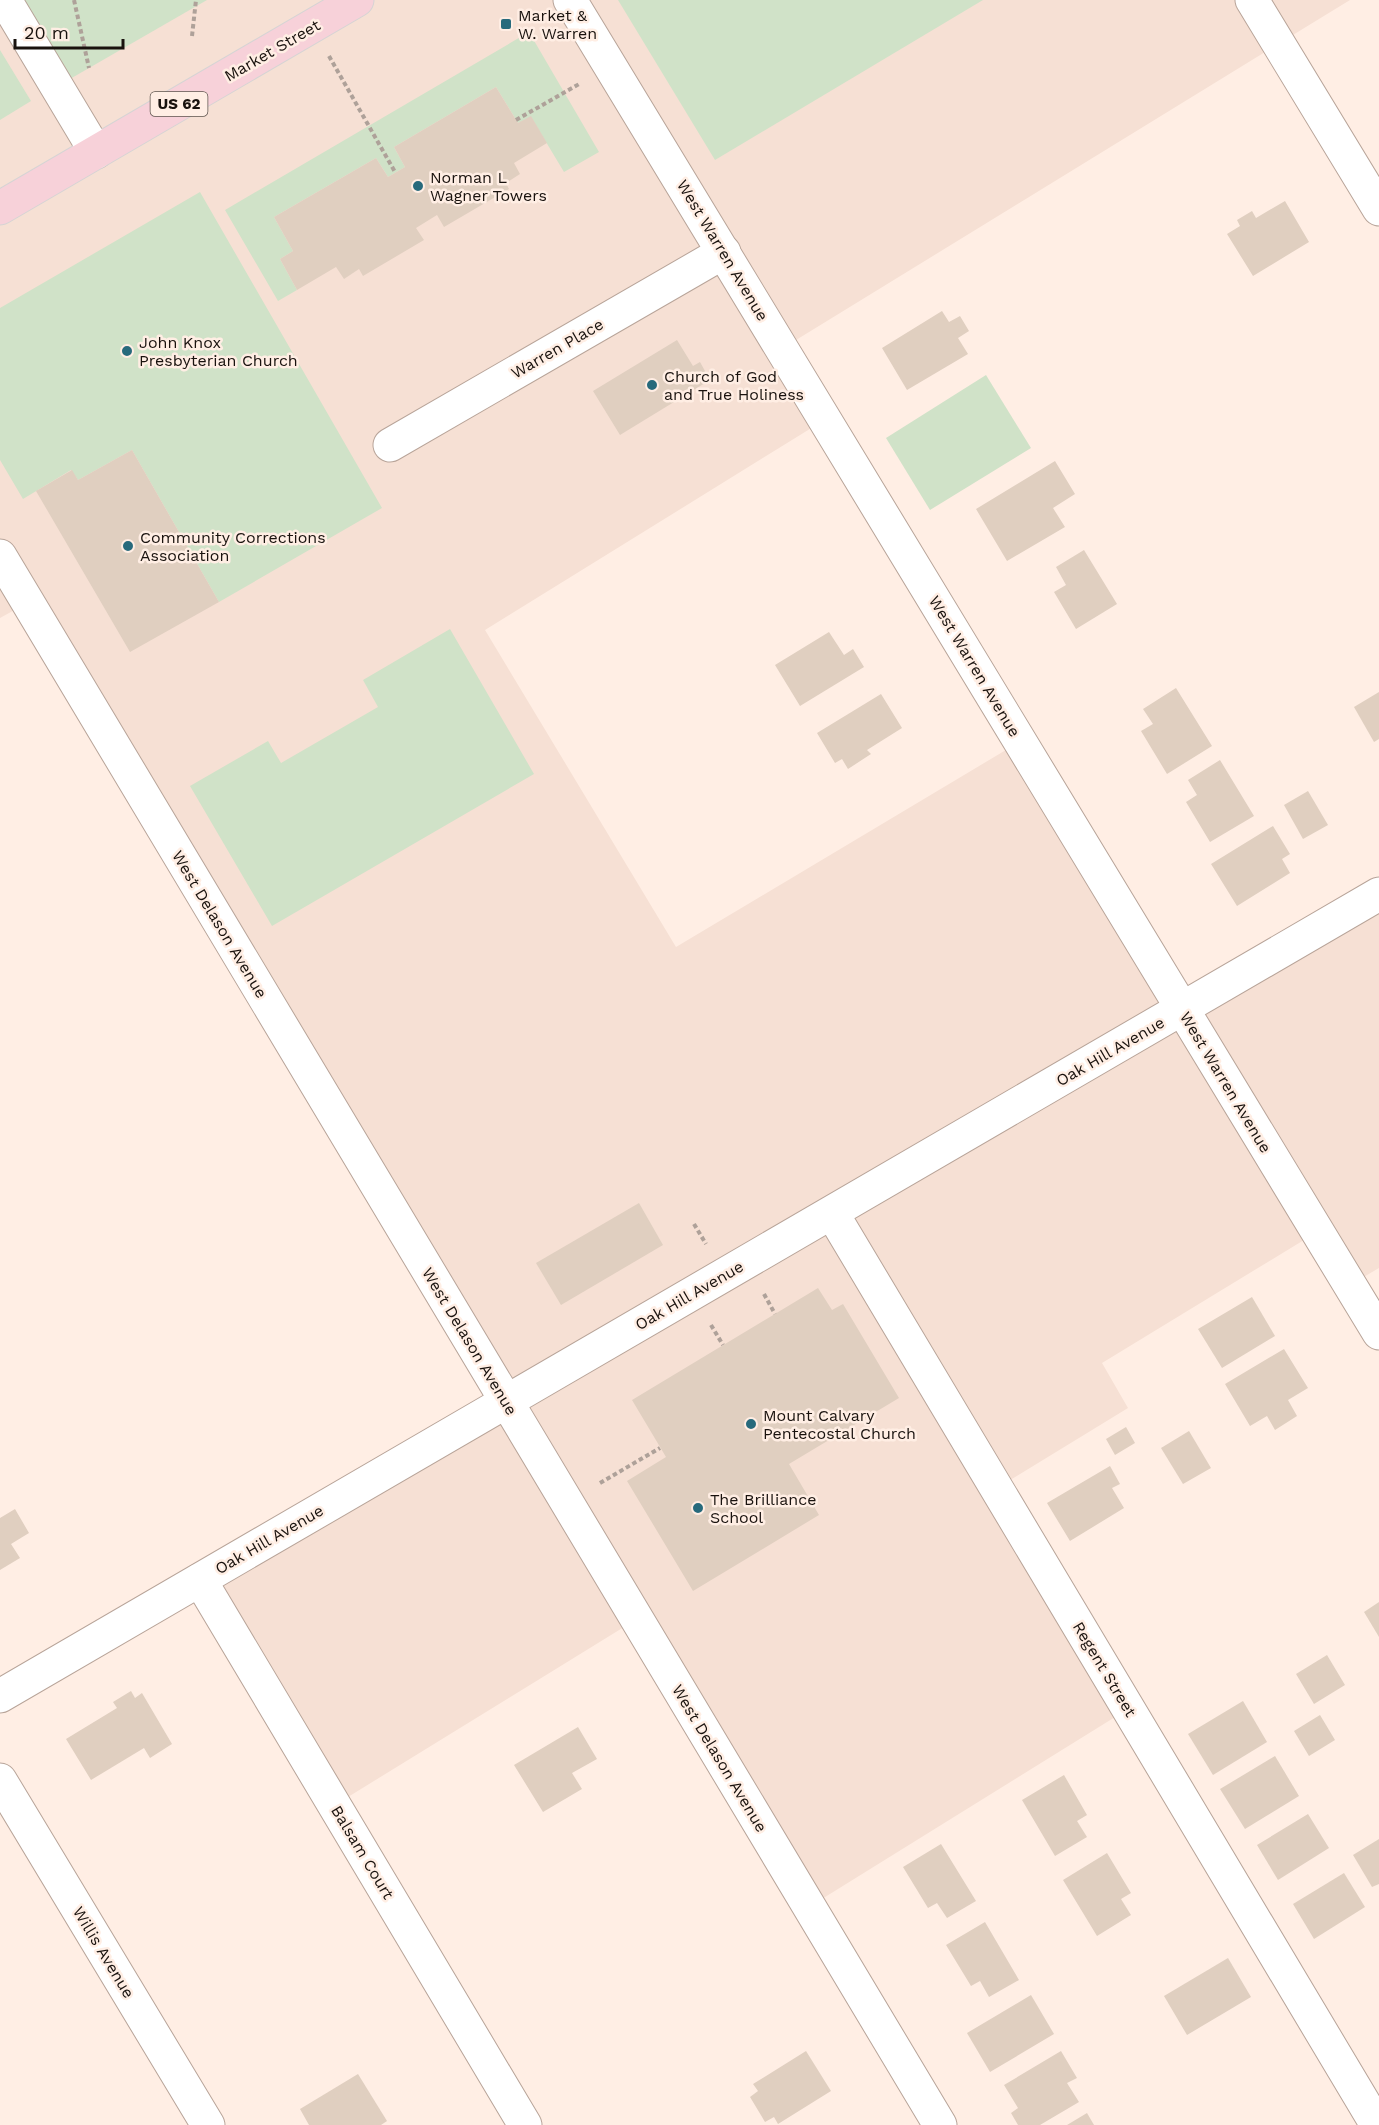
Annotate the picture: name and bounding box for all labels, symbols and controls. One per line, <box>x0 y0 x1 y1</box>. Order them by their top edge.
place label: Market & W. Warren <box>518 6 597 43</box>
scale bar <box>15 12 123 50</box>
street label: Market Street <box>221 15 324 85</box>
marker: Market & W. Warren <box>499 17 513 31</box>
text: 20 m <box>24 22 69 43</box>
road number: US 62 <box>150 92 207 116</box>
place label: Norman L Wagner Towers <box>430 168 547 205</box>
street label: West Warren Avenue <box>673 176 772 324</box>
marker: Norman L Wagner Towers <box>411 179 425 193</box>
street label: Warren Place <box>508 314 607 382</box>
place label: John Knox Presbyterian Church <box>139 333 298 370</box>
marker: John Knox Presbyterian Church <box>120 344 134 358</box>
place label: Church of God and True Holiness <box>664 367 804 404</box>
marker: Church of God and True Holiness <box>645 378 659 392</box>
place label: Community Corrections Association <box>140 528 326 565</box>
marker: Community Corrections Association <box>121 539 135 553</box>
street label: West Warren Avenue <box>925 592 1024 740</box>
street label: West Delason Avenue <box>168 847 271 1001</box>
street label: West Warren Avenue <box>1176 1008 1275 1156</box>
street label: Oak Hill Avenue <box>1053 1013 1168 1090</box>
street label: Oak Hill Avenue <box>632 1257 747 1334</box>
street label: West Delason Avenue <box>418 1264 521 1418</box>
place label: Mount Calvary Pentecostal Church <box>763 1406 916 1443</box>
marker: Mount Calvary Pentecostal Church <box>744 1417 758 1431</box>
place label: The Brilliance School <box>710 1490 816 1527</box>
street label: Oak Hill Avenue <box>212 1501 327 1578</box>
marker: The Brilliance School <box>691 1501 705 1515</box>
street label: Regent Street <box>1069 1618 1141 1720</box>
street label: West Delason Avenue <box>668 1681 771 1835</box>
street label: Balsam Court <box>327 1802 398 1903</box>
street label: Willis Avenue <box>69 1903 138 2002</box>

